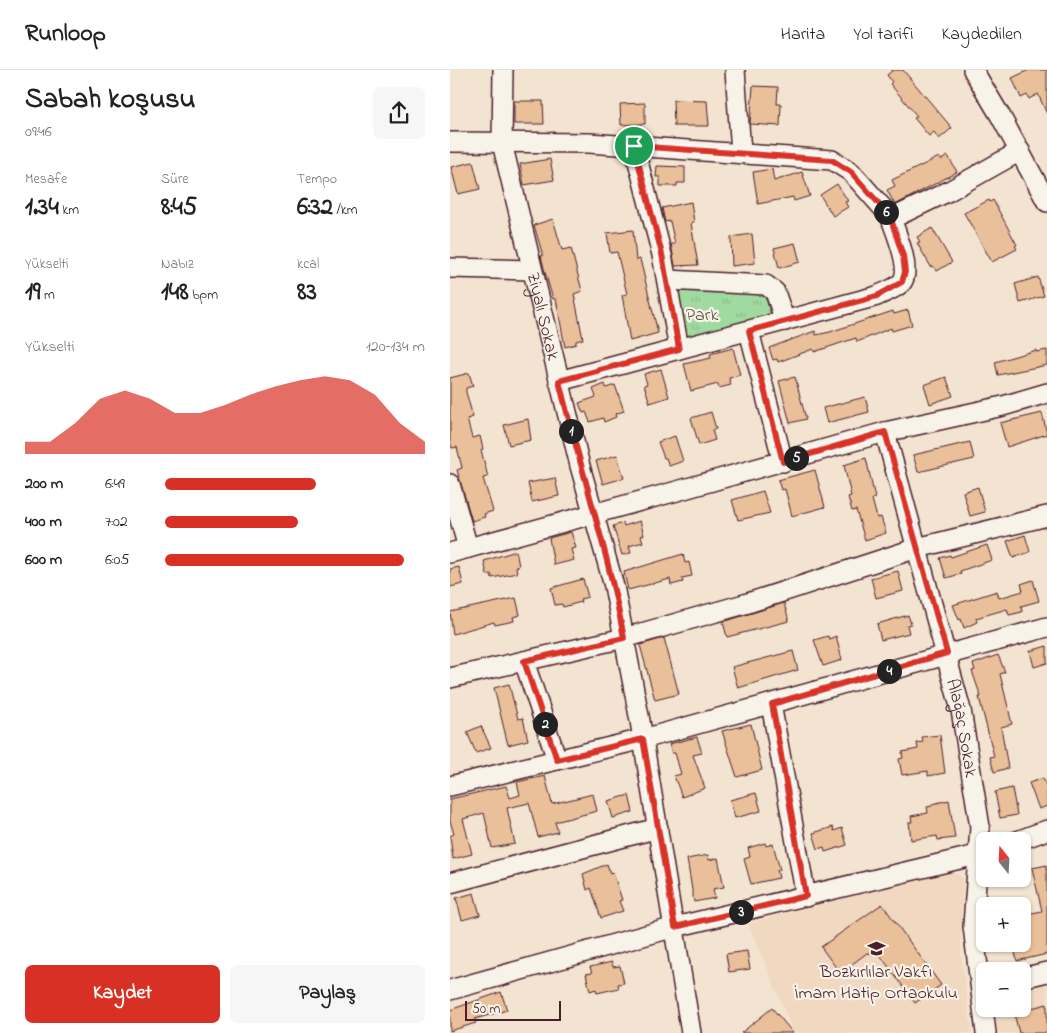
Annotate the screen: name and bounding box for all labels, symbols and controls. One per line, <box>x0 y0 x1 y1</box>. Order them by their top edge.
text: Runloop <box>25 17 106 52</box>
text: Harita <box>780 22 825 48</box>
text: Yol tarifi <box>853 22 914 48</box>
text: Kaydedilen <box>942 22 1022 48</box>
text: Sabah koşusu <box>25 80 196 121</box>
button: share <box>373 87 425 139</box>
text: 09:46 <box>25 120 52 144</box>
pin <box>613 125 655 167</box>
icon: arrive <box>620 132 648 160</box>
text: Mesafe <box>25 169 67 190</box>
text: Süre <box>161 169 189 190</box>
text: Tempo <box>297 169 337 190</box>
text: 1.34 <box>25 190 59 226</box>
text: 8:45 <box>161 190 197 226</box>
text: 6:32 <box>297 190 333 226</box>
text: km <box>59 200 79 221</box>
text: /km <box>333 200 358 221</box>
pin: 6 <box>874 200 898 224</box>
text: 6 <box>883 202 890 223</box>
text: Yükselti <box>25 254 69 275</box>
text: Nabız <box>161 254 194 275</box>
text: kcal <box>297 254 319 275</box>
street label: Ziyalı Sokak <box>519 270 565 363</box>
text: 19 <box>25 275 40 311</box>
text: 148 <box>161 275 189 311</box>
text: 83 <box>297 275 317 311</box>
text: m <box>40 285 55 306</box>
text: bpm <box>189 285 218 306</box>
park label: Park <box>686 303 718 329</box>
text: Yükselti <box>25 335 75 359</box>
text: 120–134 m <box>366 335 425 359</box>
pin: 1 <box>558 418 584 444</box>
text: 1 <box>569 421 574 442</box>
pin: 5 <box>784 446 808 470</box>
text: 5 <box>792 448 801 469</box>
text: 200 m <box>25 472 63 496</box>
text: 6:49 <box>105 472 125 496</box>
text: 400 m <box>25 510 62 534</box>
text: 7:02 <box>105 510 128 534</box>
text: 600 m <box>25 548 62 572</box>
text: 6:05 <box>105 548 129 572</box>
pin: 4 <box>876 658 902 684</box>
text: 4 <box>887 661 892 682</box>
street label: Alağaç Sokak <box>938 676 983 779</box>
pin: 2 <box>532 712 558 736</box>
text: 2 <box>542 714 549 735</box>
north arrow <box>976 832 1031 888</box>
map controls <box>976 832 1031 1017</box>
button: + <box>976 897 1031 952</box>
pin: 3 <box>728 900 754 924</box>
text: 3 <box>739 902 744 923</box>
school or university icon: Bozkırlılar Vakfı İmam Hatip Ortaokulu <box>866 938 886 958</box>
place label: Bozkırlılar Vakfı İmam Hatip Ortaokulu <box>794 960 958 1007</box>
button: − <box>976 962 1031 1017</box>
button: Kaydet <box>25 965 220 1023</box>
button: Paylaş <box>230 965 425 1023</box>
scale bar <box>465 998 561 1021</box>
text: 50 m <box>472 999 500 1020</box>

